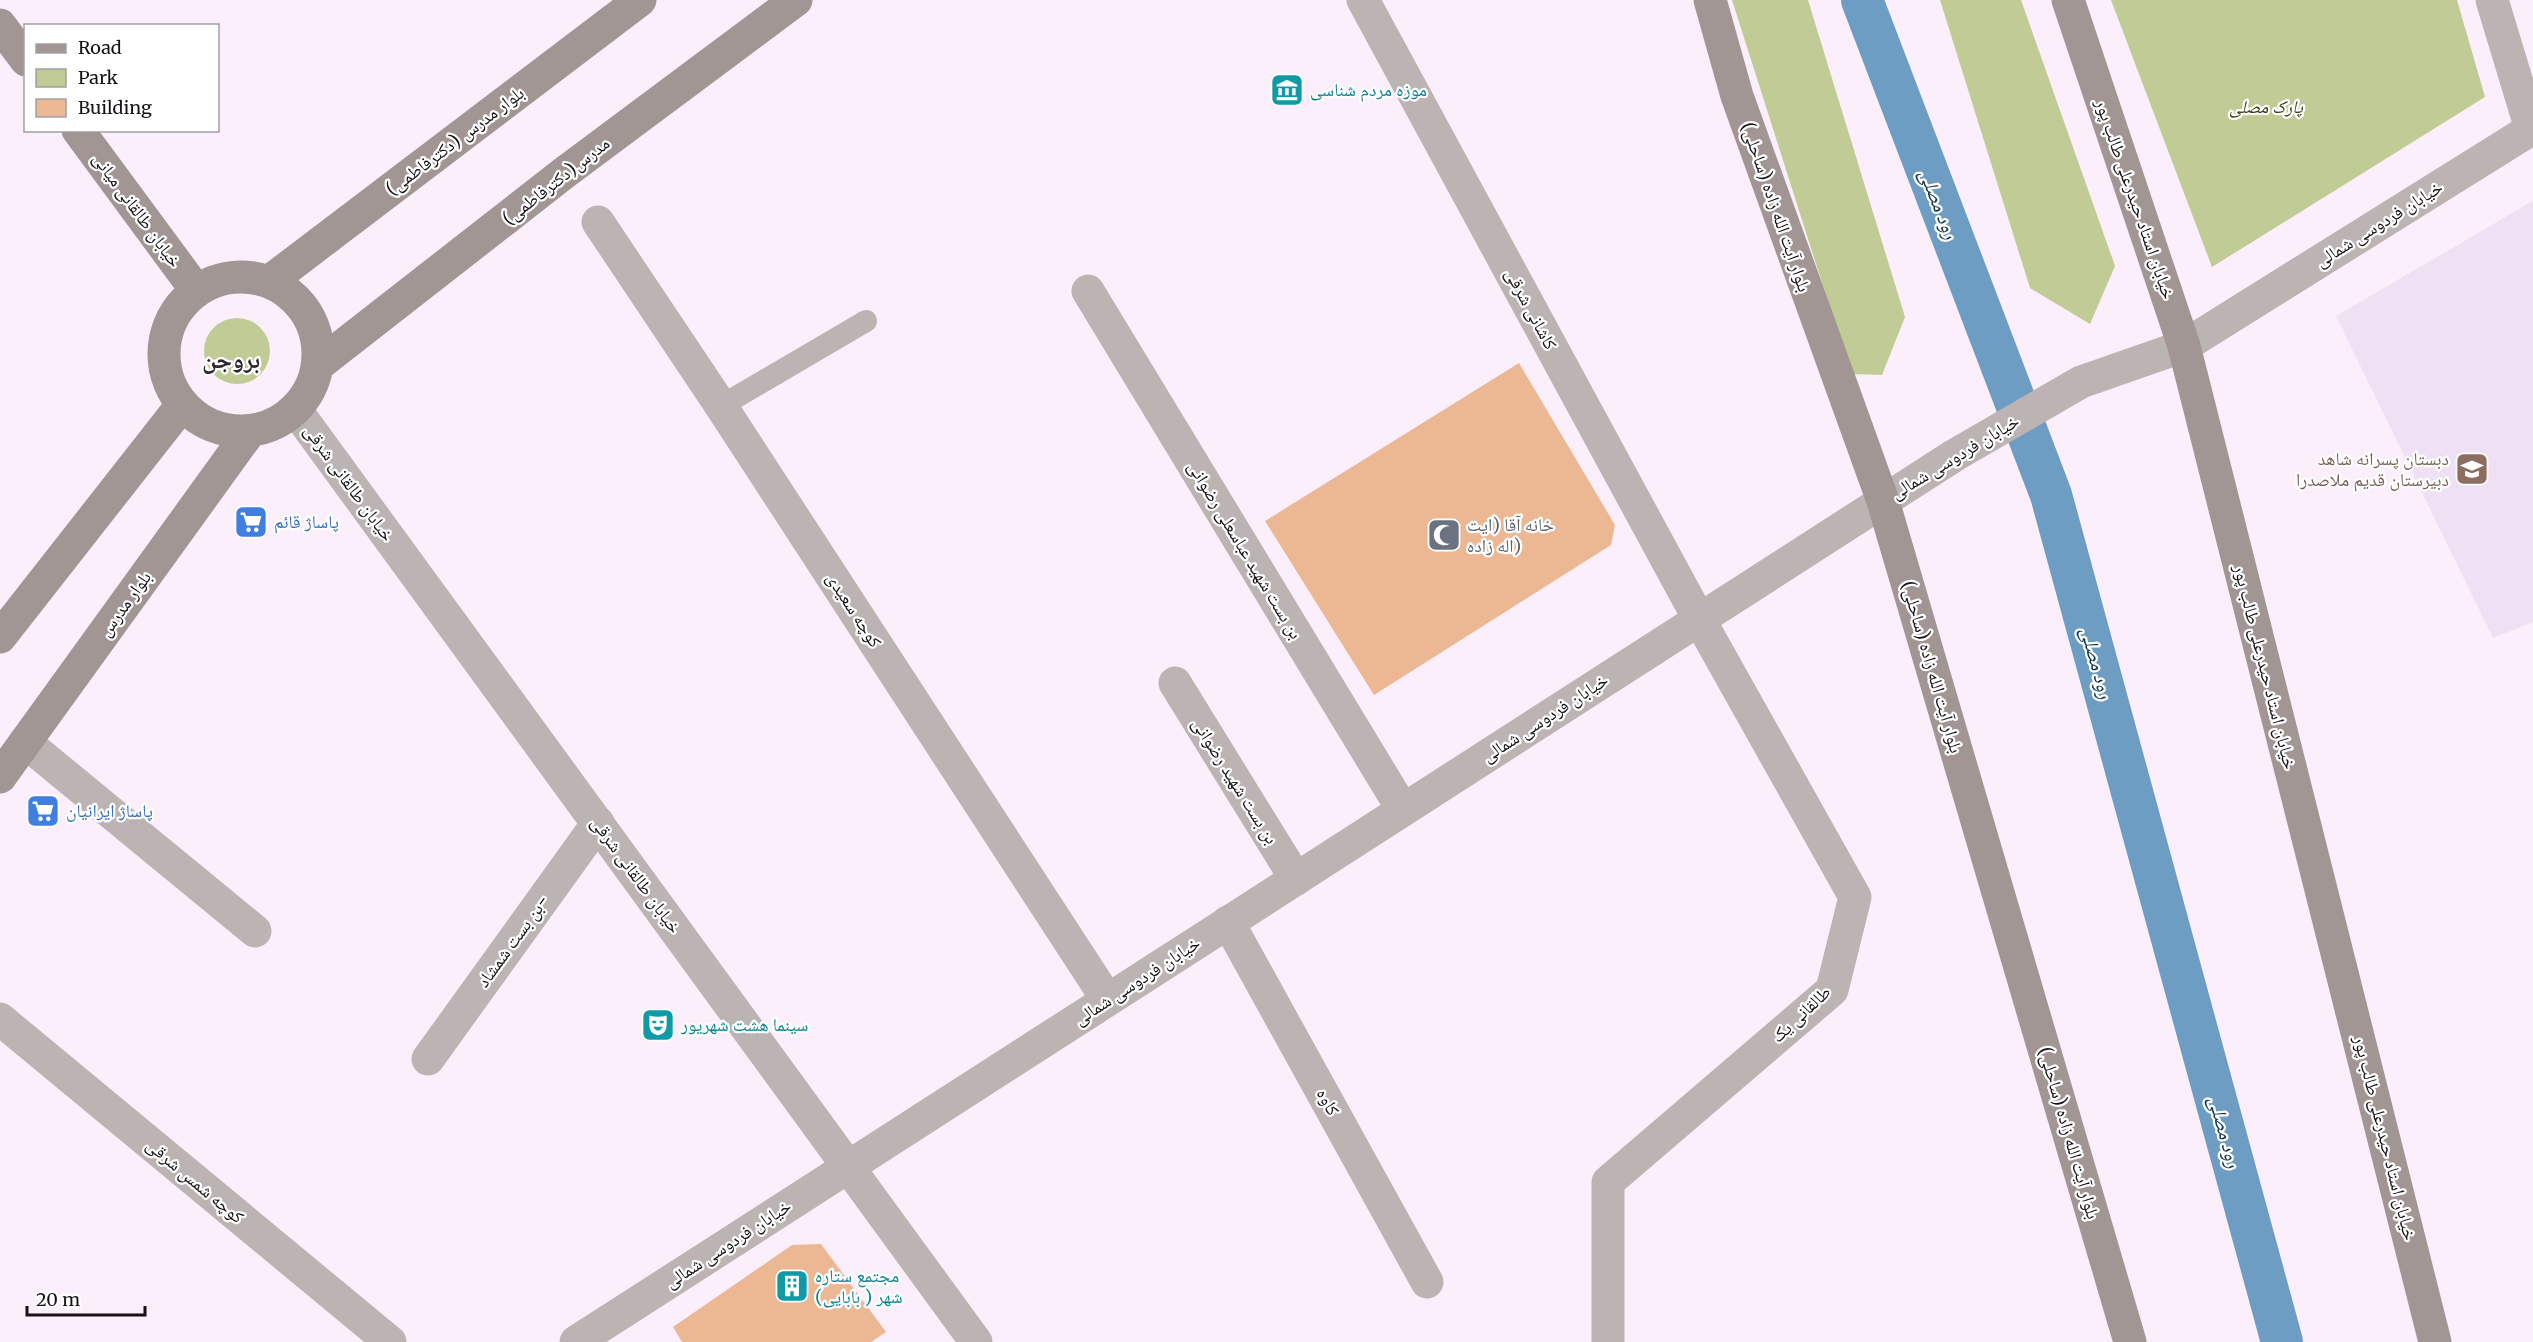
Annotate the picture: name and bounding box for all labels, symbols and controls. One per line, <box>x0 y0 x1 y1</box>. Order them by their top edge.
legend <box>24 24 219 132</box>
text: Road <box>78 36 122 59</box>
text: Park <box>78 66 119 89</box>
museum icon: موزه مردم شناسی <box>1269 72 1305 108</box>
place label: موزه مردم شناسی <box>1310 78 1427 102</box>
street label: بلوار مدرس (دکترفاطمی) <box>381 81 529 200</box>
street label: خیابان استاد حیدرعلی طالب پور <box>2090 95 2181 302</box>
park label: پارک مصلی <box>2229 95 2304 118</box>
text: Building <box>78 96 152 119</box>
street label: بلوار آیت الله زاده (ساحلی) <box>1737 119 1816 295</box>
street label: مدرس(دکترفاطمی) <box>497 132 614 230</box>
street label: خیابان طالقانی میانی <box>88 148 187 272</box>
water label: رود مصلی <box>1914 165 1964 243</box>
street label: خیابان فردوسی شمالی <box>2311 175 2447 272</box>
street label: کاشانی شرقی <box>1500 264 1563 354</box>
district label: بروجن <box>202 344 260 375</box>
street label: خیابان فردوسی شمالی <box>1886 409 2023 504</box>
street label: خیابان طالقانی شرقی <box>299 420 400 546</box>
place label: دبستان پسرانه شاهد دبیرستان قدیم ملاصدرا <box>2296 447 2449 492</box>
school or university icon: دبستان پسرانه شاهد دبیرستان قدیم ملاصدرا <box>2454 451 2490 487</box>
street label: بن بست شهید عباسعلی رضوانی <box>1183 456 1308 643</box>
supermarket icon: پاساژ قائم <box>233 504 269 540</box>
place label: پاساژ قائم <box>274 510 339 534</box>
place label: خانه آقا (ایت اله زاده) <box>1467 513 1554 557</box>
mosque icon: خانه آقا (ایت اله زاده) <box>1426 517 1462 553</box>
street label: خیابان استاد حیدرعلی طالب پور <box>2229 561 2302 772</box>
street label: بلوار مدرس <box>93 566 156 641</box>
street label: کوچه سعیدی <box>822 568 888 652</box>
street label: بلوار آیت الله زاده (ساحلی) <box>1897 578 1968 756</box>
water label: رود مصلی <box>2075 624 2119 702</box>
street label: خیابان فردوسی شمالی <box>1477 668 1612 767</box>
street label: بن بست شهید رضوانی <box>1187 713 1284 848</box>
supermarket icon: پاساژ ایرانیان <box>25 793 61 829</box>
place label: پاساژ ایرانیان <box>66 799 153 822</box>
street label: خیابان طالقانی شرقی <box>586 812 687 938</box>
street label: بن بست شمشاد- <box>471 890 554 992</box>
street label: خیابان فردوسی شمالی <box>1069 931 1204 1030</box>
street label: طالقانی یک <box>1766 980 1835 1047</box>
theatre icon: سینما هشت شهریور <box>640 1007 676 1043</box>
place label: سینما هشت شهریور <box>680 1013 808 1036</box>
street label: خیابان استاد حیدرعلی طالب پور <box>2349 1032 2422 1243</box>
street label: بلوار آیت الله زاده (ساحلی) <box>2034 1044 2105 1222</box>
street label: کاوه <box>1312 1084 1345 1120</box>
water label: رود مصلی <box>2203 1093 2247 1171</box>
street label: کوچه شمس شرقی <box>142 1133 249 1229</box>
street label: خیابان فردوسی شمالی <box>660 1194 795 1293</box>
place label: مجتمع ستاره شهر ( بابایی) <box>815 1264 903 1308</box>
building icon: مجتمع ستاره شهر ( بابایی) <box>774 1268 810 1304</box>
scale bar <box>27 1279 146 1317</box>
text: 20 m <box>36 1288 80 1311</box>

